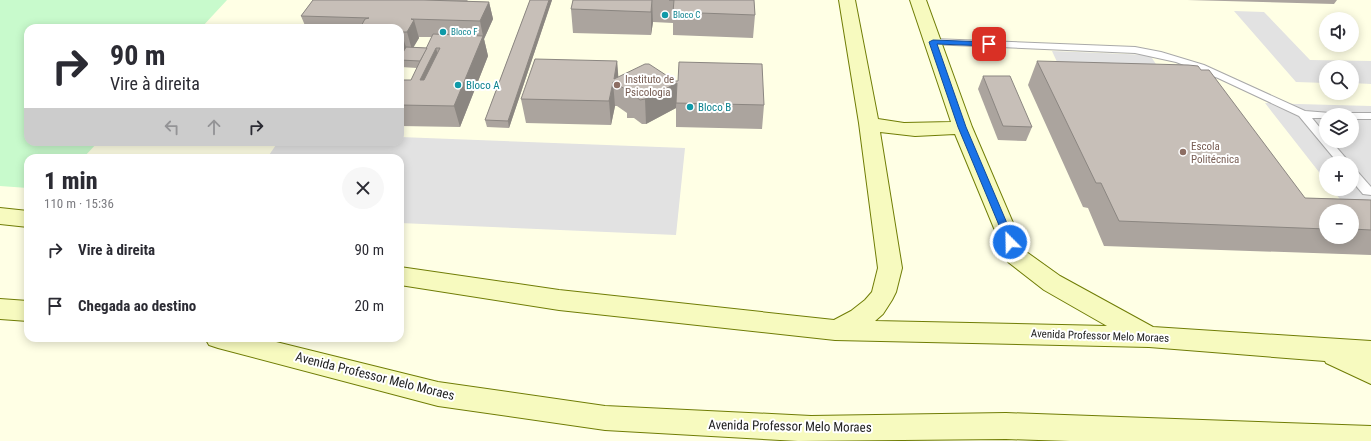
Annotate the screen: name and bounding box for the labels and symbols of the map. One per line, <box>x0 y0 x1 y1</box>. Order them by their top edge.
marker: Bloco C <box>660 10 670 20</box>
place label: Bloco C <box>673 10 700 20</box>
marker: Bloco F <box>438 27 448 37</box>
place label: Bloco F <box>451 27 478 37</box>
pin <box>972 27 1006 61</box>
place label: Instituto de Psicologia <box>625 73 674 99</box>
place label: Bloco A <box>466 79 500 92</box>
marker: Bloco A <box>453 80 463 90</box>
marker: Instituto de Psicologia <box>612 80 622 90</box>
place label: Bloco B <box>698 101 731 114</box>
marker: Bloco B <box>685 102 695 112</box>
place label: Escola Politécnica <box>1191 140 1239 166</box>
marker: Escola Politécnica <box>1178 147 1188 157</box>
position arrow <box>989 221 1031 263</box>
street label: Avenida Professor Melo Moraes <box>1031 327 1169 345</box>
street label: Avenida Professor Melo Moraes <box>294 349 456 403</box>
street label: Avenida Professor Melo Moraes <box>708 417 872 435</box>

